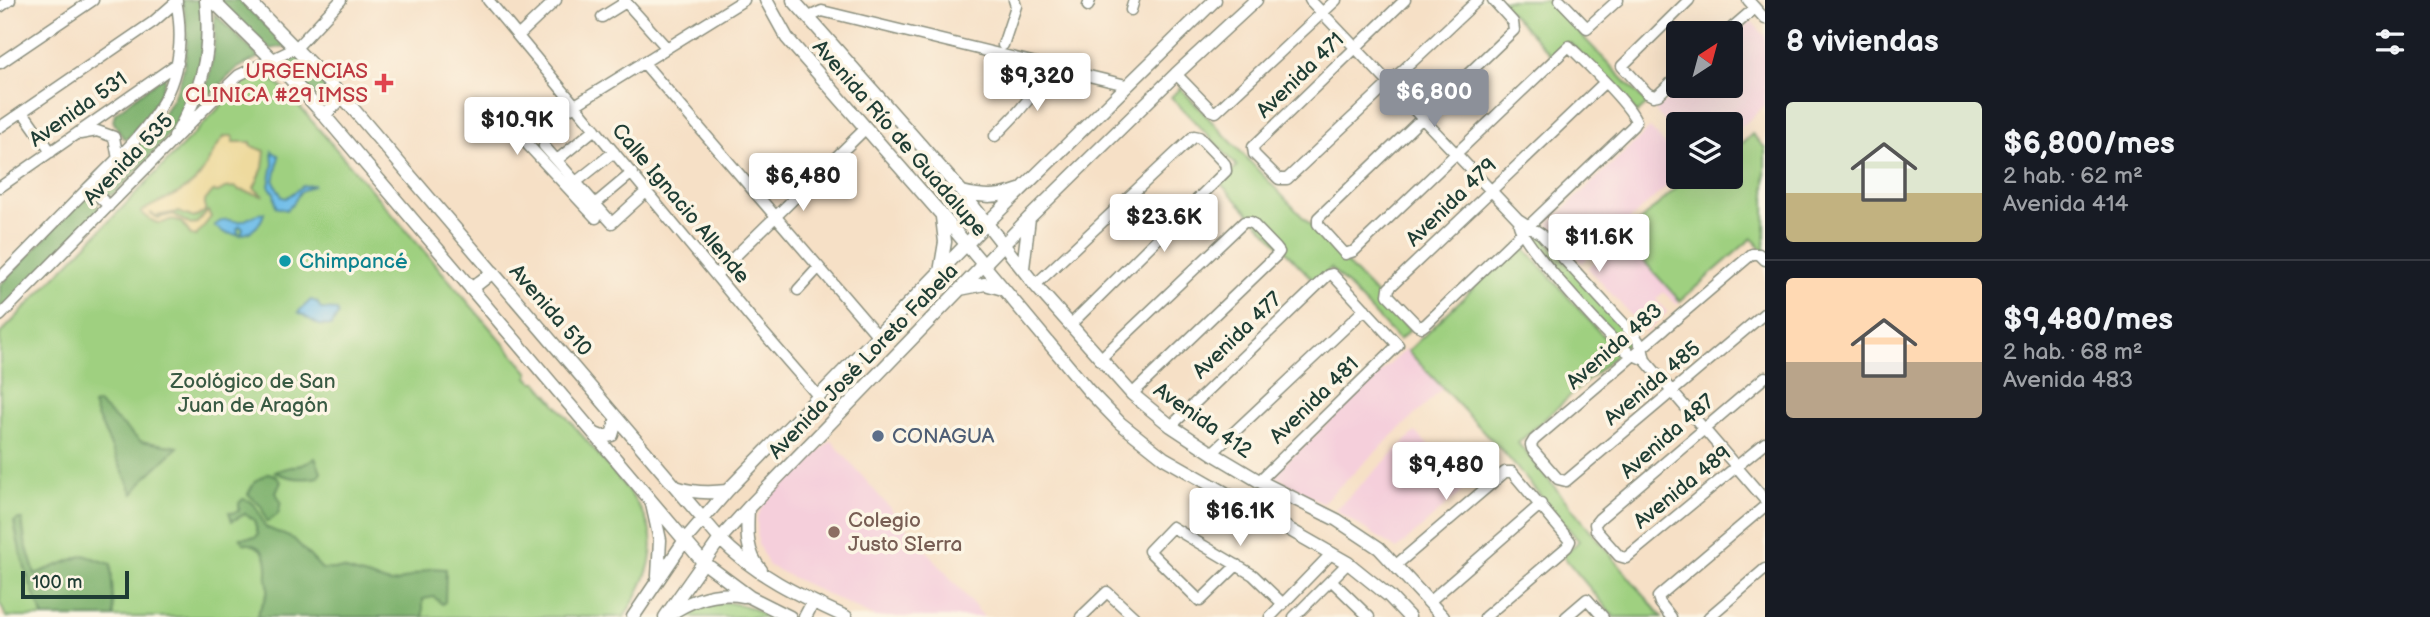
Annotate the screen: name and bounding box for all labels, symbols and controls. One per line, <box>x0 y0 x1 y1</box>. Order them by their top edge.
north arrow <box>1666 21 1743 98</box>
map controls <box>1666 21 1743 189</box>
icon: filters <box>2371 23 2409 61</box>
text: 8 viviendas <box>1786 24 1939 60</box>
street label: Avenida 471 <box>1251 27 1349 123</box>
street label: Avenida Río de Guadalupe <box>807 35 992 242</box>
pin: $9,320 <box>980 54 1094 113</box>
place label: URGENCIAS CLINICA #29 IMSS <box>185 59 368 108</box>
text: $9,320 <box>1000 62 1074 90</box>
street label: Avenida 531 <box>24 66 132 152</box>
pin: $6,800 <box>1377 69 1491 129</box>
marker: URGENCIAS CLINICA #29 IMSS <box>374 73 394 93</box>
text: $6,800 <box>1396 78 1472 106</box>
pin: $10.9K <box>460 97 574 157</box>
text: $10.9K <box>480 106 554 134</box>
street label: Avenida 535 <box>78 108 178 210</box>
button: layers <box>1666 112 1743 189</box>
street label: Calle Ignacio Allende <box>606 118 755 288</box>
text: $6,800/mes <box>2003 126 2175 162</box>
icon: home <box>1842 130 1926 214</box>
street label: Avenida 479 <box>1401 153 1502 252</box>
pin: $6,480 <box>746 154 860 213</box>
text: $6,480 <box>765 162 841 190</box>
text: 2 hab. · 62 m² <box>2003 162 2143 190</box>
text: Avenida 414 <box>2003 190 2129 218</box>
pin: $23.6K <box>1107 194 1221 254</box>
text: $23.6K <box>1126 203 1202 231</box>
pin: $11.6K <box>1542 215 1656 274</box>
text: $11.6K <box>1564 223 1634 251</box>
place label: Chimpancé <box>299 249 408 274</box>
marker: Chimpancé <box>277 253 293 269</box>
street label: Avenida José Loreto Fabela <box>763 258 963 464</box>
street label: Avenida 510 <box>504 259 597 361</box>
street label: Avenida 477 <box>1188 286 1288 384</box>
street label: Avenida 483 <box>1561 298 1667 395</box>
text: $9,480/mes <box>2003 302 2173 338</box>
icon: home <box>1842 306 1926 390</box>
street label: Avenida 485 <box>1599 336 1706 431</box>
text: 2 hab. · 68 m² <box>2003 338 2143 366</box>
street label: Avenida 481 <box>1265 352 1364 449</box>
text: Avenida 483 <box>2003 366 2133 394</box>
park label: Zoológico de San Juan de Aragón <box>169 369 336 418</box>
street label: Avenida 412 <box>1149 377 1257 464</box>
street label: Avenida 487 <box>1615 388 1720 484</box>
place label: CONAGUA <box>892 424 995 449</box>
marker: CONAGUA <box>870 428 886 444</box>
street label: Avenida 489 <box>1629 441 1736 534</box>
pin: $9,480 <box>1389 442 1503 502</box>
text: $9,480 <box>1408 451 1484 479</box>
pin: $16.1K <box>1183 489 1297 548</box>
text: $16.1K <box>1205 497 1275 525</box>
place label: Colegio Justo SIerra <box>848 508 962 557</box>
marker: Colegio Justo SIerra <box>826 524 842 540</box>
scale bar <box>21 568 130 600</box>
text: 100 m <box>32 571 83 594</box>

